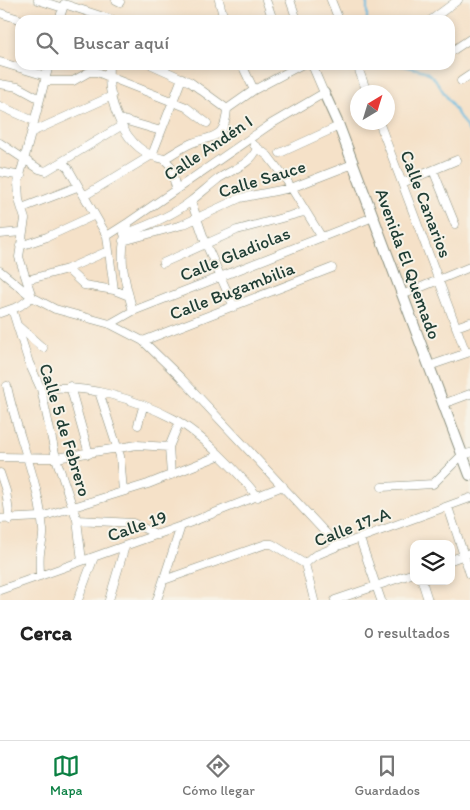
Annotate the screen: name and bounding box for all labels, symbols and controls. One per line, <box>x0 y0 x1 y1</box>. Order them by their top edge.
search box <box>15 15 455 70</box>
icon: search <box>33 29 61 57</box>
text: Buscar aquí <box>73 31 169 54</box>
north arrow <box>350 85 395 130</box>
street label: Calle Andén I <box>159 110 257 186</box>
street label: Calle Canarios <box>395 147 457 261</box>
street label: Calle Sauce <box>216 155 308 203</box>
street label: Avenida El Quemado <box>370 186 446 342</box>
street label: Calle Gladiolas <box>177 222 293 286</box>
street label: Calle Bugambilia <box>166 257 298 325</box>
street label: Calle 5 de Febrero <box>34 361 96 499</box>
street label: Calle 17-A <box>311 502 394 552</box>
street label: Calle 19 <box>104 506 170 546</box>
map controls <box>410 540 455 585</box>
button: layers <box>410 540 455 585</box>
text: Cerca <box>20 620 72 645</box>
text: 0 resultados <box>364 623 450 642</box>
tab: Mapa <box>50 752 82 799</box>
tab: Cómo llegar <box>182 752 255 799</box>
tab: Guardados <box>354 752 420 799</box>

